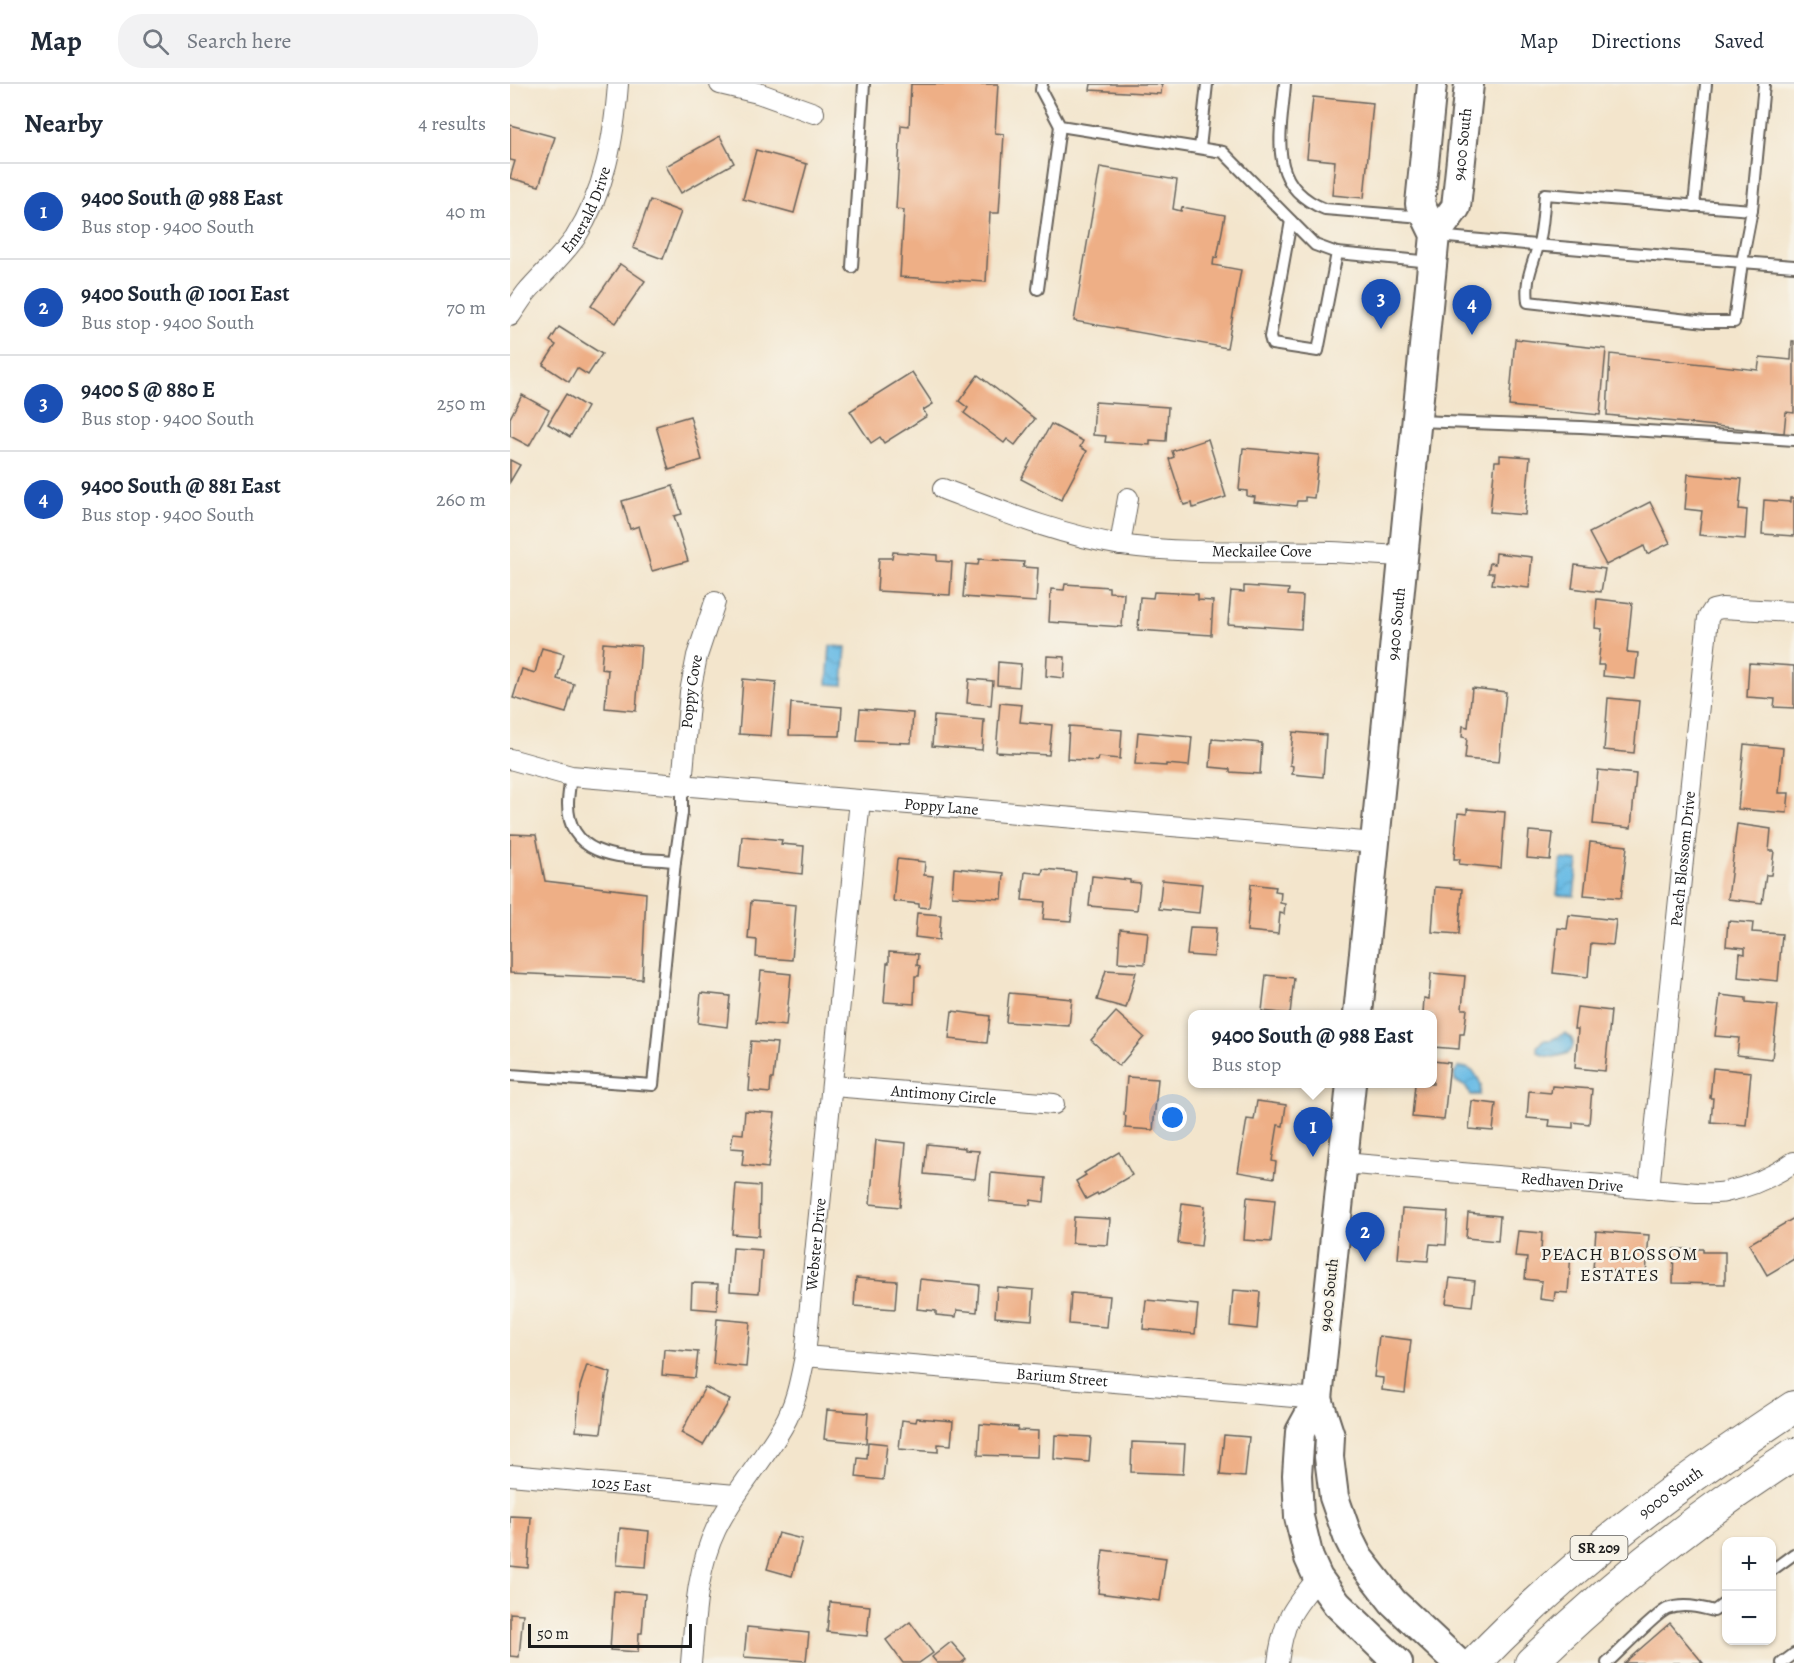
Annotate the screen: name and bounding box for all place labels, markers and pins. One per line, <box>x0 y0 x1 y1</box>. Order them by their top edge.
pin: 3 <box>1362 280 1400 329</box>
pin: 4 <box>1452 286 1492 335</box>
pin: 1 <box>1294 1108 1332 1157</box>
pin: 2 <box>1346 1212 1384 1262</box>

